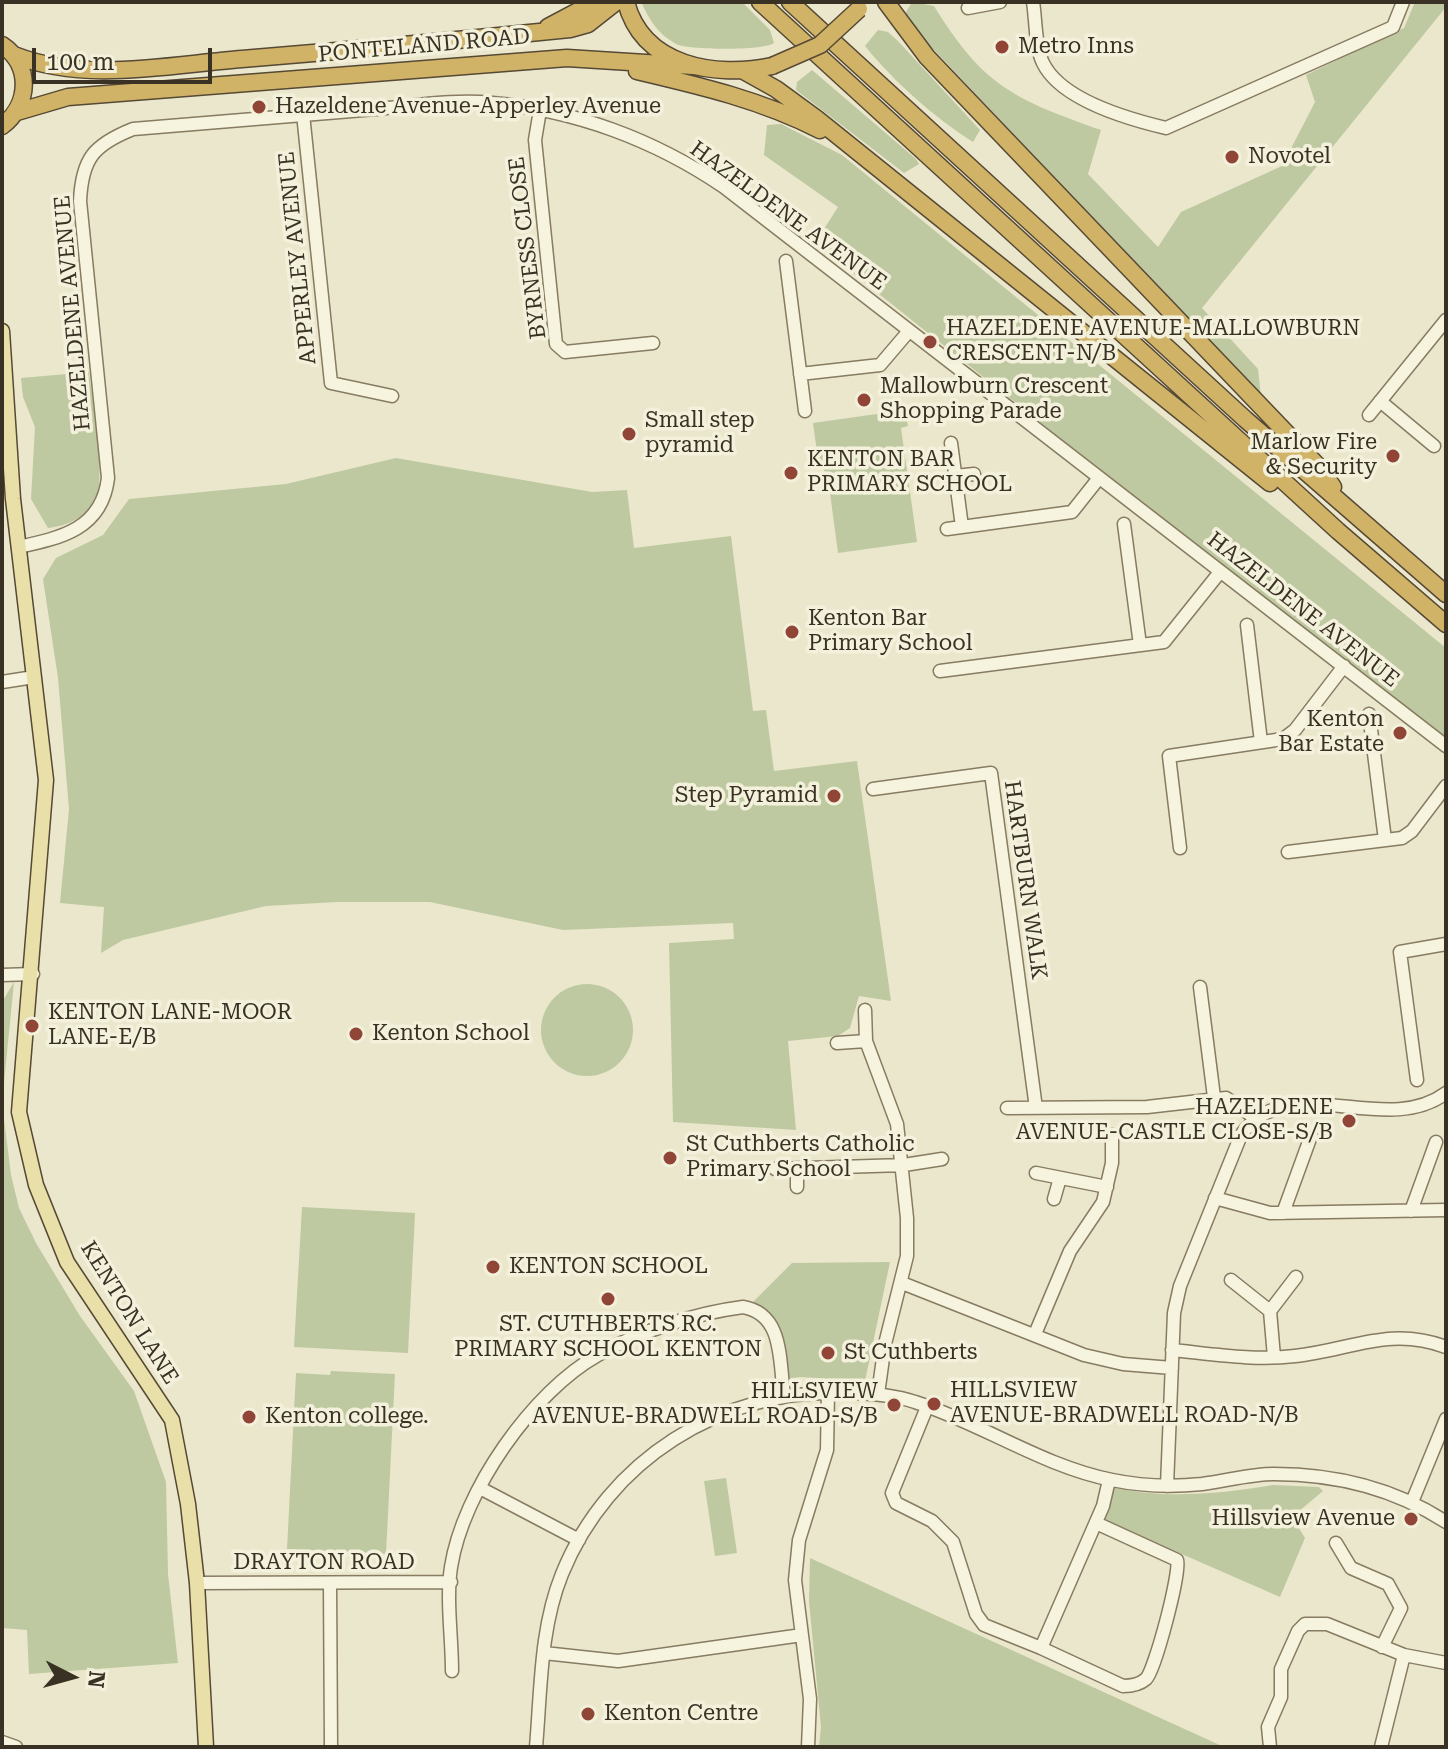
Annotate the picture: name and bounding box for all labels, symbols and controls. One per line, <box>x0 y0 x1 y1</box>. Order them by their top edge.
street label: PONTELAND ROAD <box>317 24 531 68</box>
scale bar <box>36 32 216 82</box>
place label: Metro Inns <box>1018 34 1134 60</box>
marker: Metro Inns <box>993 38 1011 56</box>
text: 100 m <box>46 48 114 76</box>
place label: Hazeldene Avenue-Apperley Avenue <box>275 94 661 120</box>
marker: Hazeldene Avenue-Apperley Avenue <box>250 98 268 116</box>
street label: HAZELDENE AVENUE <box>685 136 891 296</box>
place label: Novotel <box>1248 144 1331 170</box>
marker: Novotel <box>1223 148 1241 166</box>
street label: APPERLEY AVENUE <box>274 150 322 366</box>
street label: BYRNESS CLOSE <box>504 155 552 341</box>
street label: HAZELDENE AVENUE <box>50 194 96 432</box>
place label: HAZELDENE AVENUE-MALLOWBURN CRESCENT-N/B <box>946 316 1360 368</box>
marker: HAZELDENE AVENUE-MALLOWBURN CRESCENT-N/B <box>921 333 939 351</box>
place label: Mallowburn Crescent Shopping Parade <box>880 374 1108 426</box>
marker: Mallowburn Crescent Shopping Parade <box>855 391 873 409</box>
place label: Small step pyramid <box>645 408 755 460</box>
marker: Small step pyramid <box>620 425 638 443</box>
place label: Marlow Fire & Security <box>1251 430 1377 482</box>
place label: KENTON BAR PRIMARY SCHOOL <box>807 447 1012 498</box>
marker: Marlow Fire & Security <box>1384 447 1402 465</box>
marker: KENTON BAR PRIMARY SCHOOL <box>782 464 800 482</box>
street label: HAZELDENE AVENUE <box>1202 527 1404 693</box>
place label: Kenton Bar Primary School <box>808 606 973 658</box>
marker: Kenton Bar Primary School <box>783 623 801 641</box>
place label: Kenton Bar Estate <box>1278 707 1384 758</box>
marker: Kenton Bar Estate <box>1391 724 1409 742</box>
street label: HARTBURN WALK <box>998 779 1052 981</box>
place label: Step Pyramid <box>675 783 818 809</box>
marker: Step Pyramid <box>825 787 843 805</box>
place label: KENTON LANE-MOOR LANE-E/B <box>48 1000 292 1052</box>
marker: KENTON LANE-MOOR LANE-E/B <box>23 1017 41 1035</box>
place label: Kenton School <box>372 1021 529 1047</box>
marker: Kenton School <box>347 1025 365 1043</box>
place label: HAZELDENE AVENUE-CASTLE CLOSE-S/B <box>1016 1095 1333 1146</box>
marker: HAZELDENE AVENUE-CASTLE CLOSE-S/B <box>1340 1112 1358 1130</box>
place label: St Cuthberts Catholic Primary School <box>686 1132 914 1184</box>
marker: St Cuthberts Catholic Primary School <box>661 1149 679 1167</box>
street label: KENTON LANE <box>75 1237 183 1389</box>
place label: KENTON SCHOOL <box>509 1254 708 1280</box>
marker: KENTON SCHOOL <box>484 1258 502 1276</box>
marker: ST. CUTHBERTS RC. PRIMARY SCHOOL KENTON <box>599 1290 617 1308</box>
place label: ST. CUTHBERTS RC. PRIMARY SCHOOL KENTON <box>454 1312 762 1364</box>
place label: St Cuthberts <box>844 1340 977 1366</box>
marker: St Cuthberts <box>819 1344 837 1362</box>
place label: HILLSVIEW AVENUE-BRADWELL ROAD-N/B <box>950 1378 1299 1430</box>
place label: HILLSVIEW AVENUE-BRADWELL ROAD-S/B <box>532 1379 878 1430</box>
marker: HILLSVIEW AVENUE-BRADWELL ROAD-N/B <box>925 1395 943 1413</box>
marker: HILLSVIEW AVENUE-BRADWELL ROAD-S/B <box>885 1396 903 1414</box>
place label: Kenton college. <box>265 1404 429 1430</box>
marker: Kenton college. <box>240 1408 258 1426</box>
place label: Hillsview Avenue <box>1212 1506 1395 1532</box>
marker: Hillsview Avenue <box>1402 1510 1420 1528</box>
street label: DRAYTON ROAD <box>233 1550 415 1576</box>
north arrow <box>32 1637 112 1717</box>
text: N <box>83 1670 110 1689</box>
place label: Kenton Centre <box>604 1701 758 1727</box>
marker: Kenton Centre <box>579 1705 597 1723</box>

